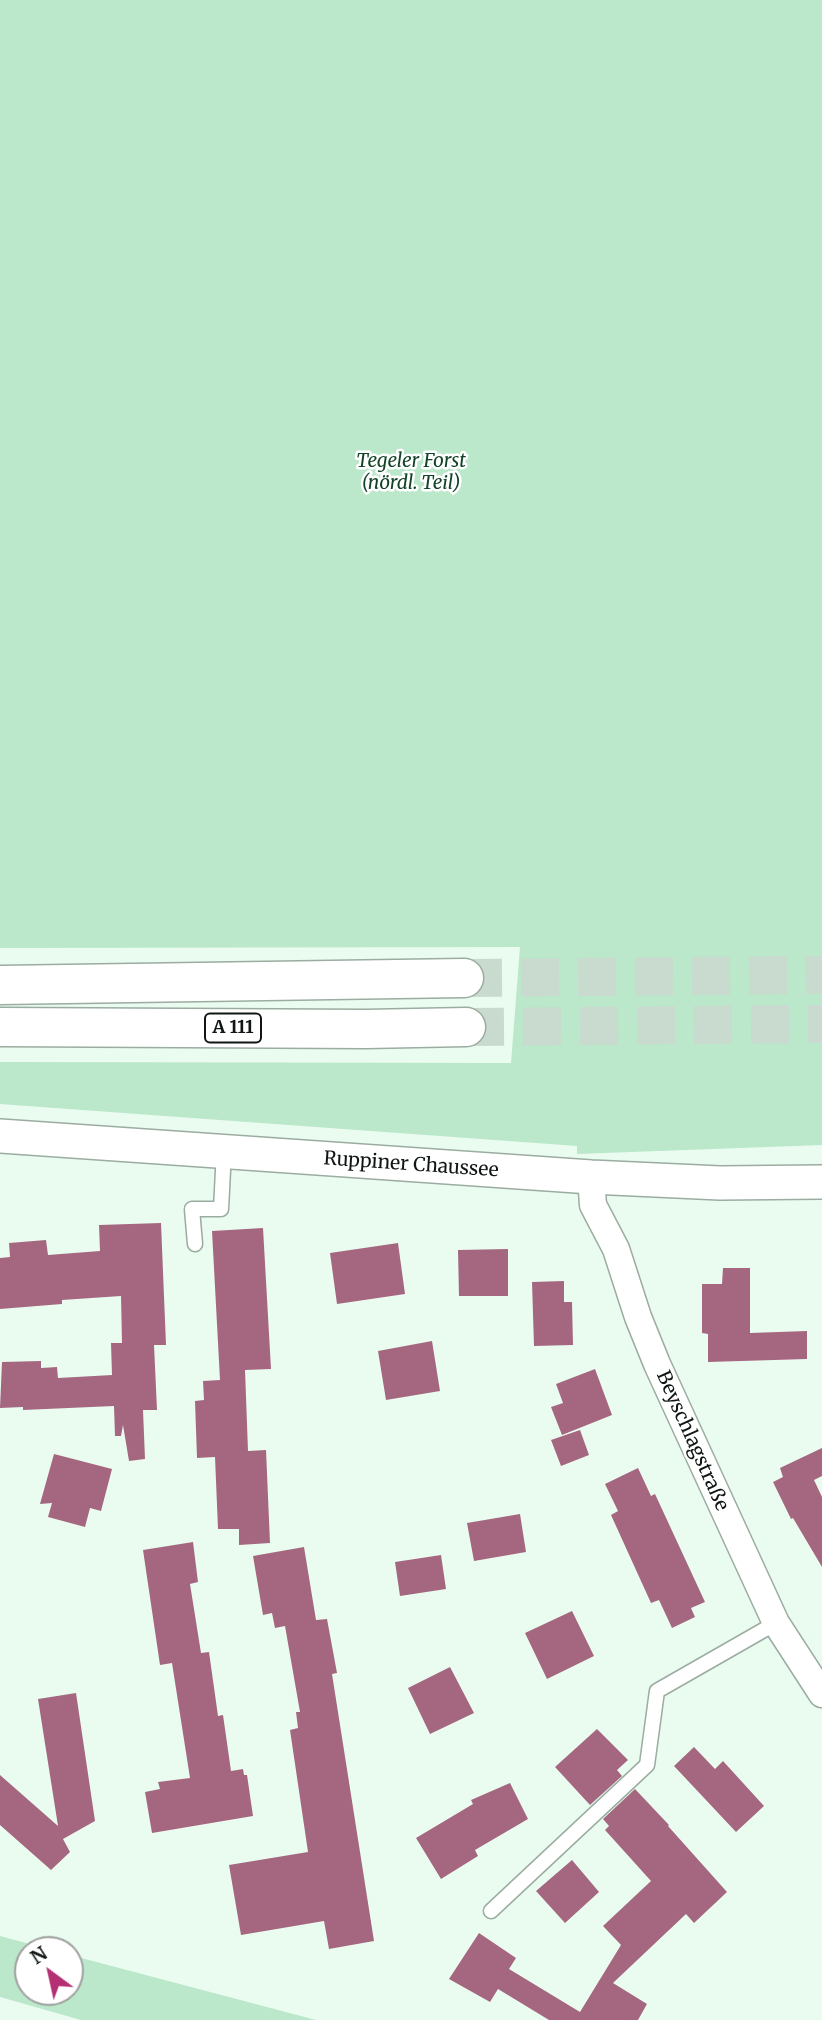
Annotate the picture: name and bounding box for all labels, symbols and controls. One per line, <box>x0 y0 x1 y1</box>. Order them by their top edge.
park label: Tegeler Forst (nördl. Teil) <box>356 451 466 495</box>
road number: A 111 <box>205 1014 261 1042</box>
street label: Ruppiner Chaussee <box>323 1148 499 1182</box>
street label: Beyschlagstraße <box>651 1368 733 1514</box>
north arrow <box>14 1936 84 2006</box>
text: N <box>26 1941 51 1969</box>

